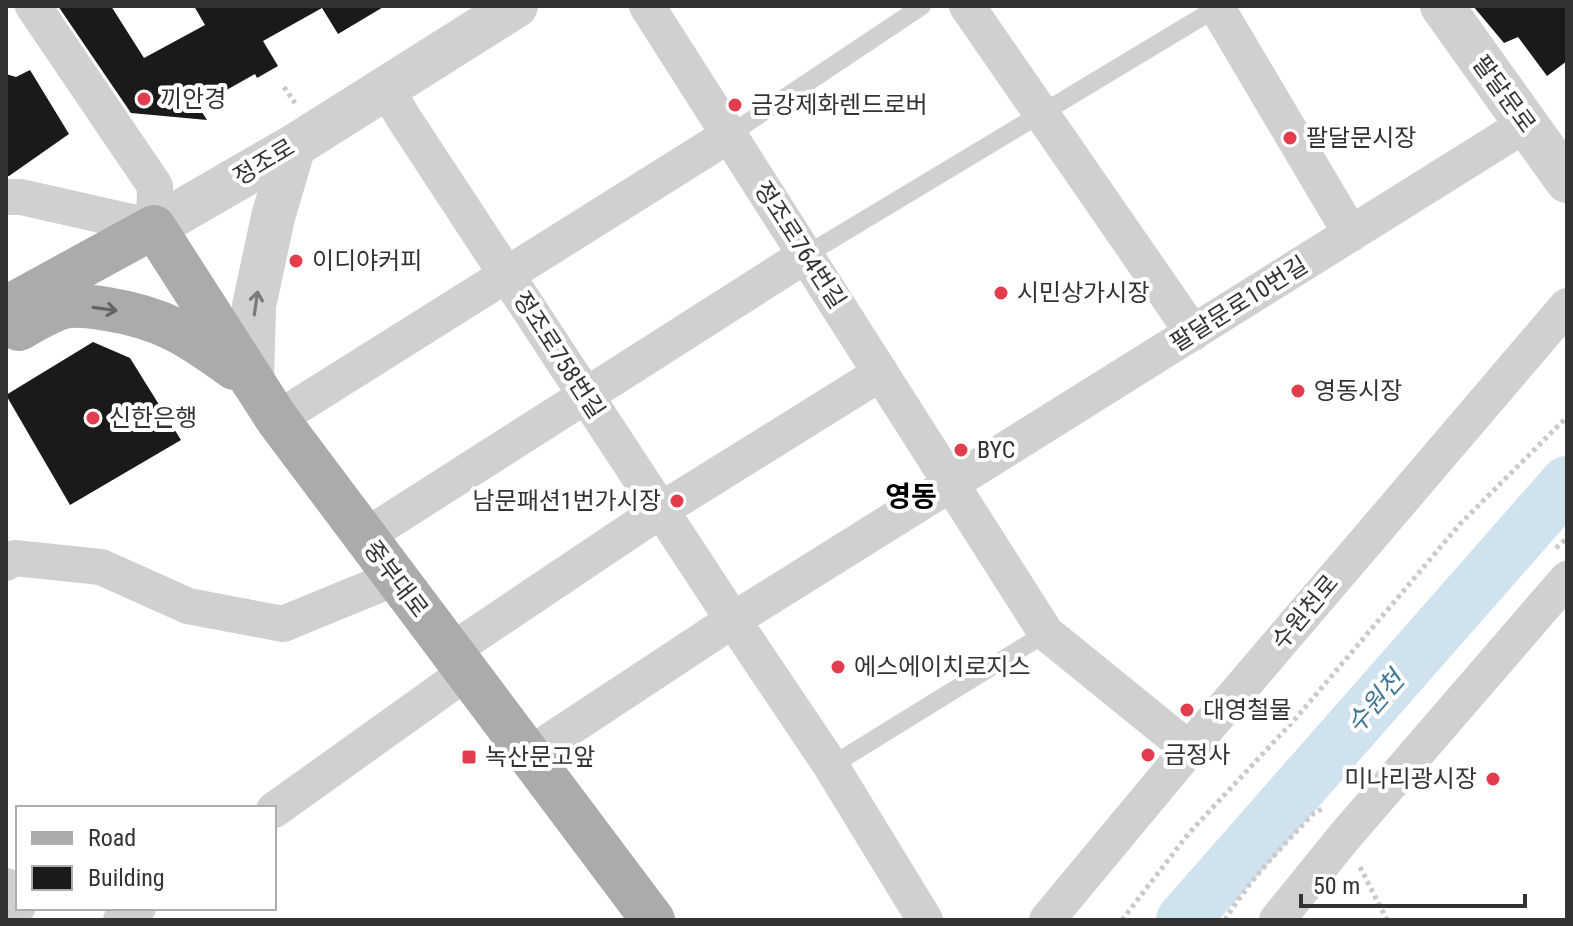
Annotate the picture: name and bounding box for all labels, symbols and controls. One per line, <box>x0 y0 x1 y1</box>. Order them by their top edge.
street label: 팔달문로 <box>1467 50 1541 138</box>
place label: 끼안경 <box>160 85 226 113</box>
marker: 끼안경 <box>135 90 153 108</box>
place label: 금강제화렌드로버 <box>751 91 928 119</box>
marker: 금강제화렌드로버 <box>726 96 744 114</box>
place label: 팔달문시장 <box>1306 124 1416 152</box>
marker: 팔달문시장 <box>1281 129 1299 147</box>
street label: 정조로 <box>228 133 300 191</box>
street label: 정조로764번길 <box>749 176 851 314</box>
place label: 이디야커피 <box>312 247 422 275</box>
street label: 팔달문로10번길 <box>1165 251 1313 357</box>
marker: 이디야커피 <box>287 252 305 270</box>
place label: 시민상가시장 <box>1017 279 1149 307</box>
marker: 시민상가시장 <box>992 284 1010 302</box>
street label: 정조로758번길 <box>508 286 610 424</box>
one-way arrow <box>249 291 264 317</box>
one-way arrow <box>92 302 117 317</box>
place label: 영동시장 <box>1314 377 1402 405</box>
marker: 영동시장 <box>1289 382 1307 400</box>
place label: 신한은행 <box>109 404 197 432</box>
marker: 신한은행 <box>84 409 102 427</box>
place label: BYC <box>977 436 1015 464</box>
marker: BYC <box>952 441 970 459</box>
district label: 영동 <box>885 480 937 513</box>
place label: 남문패션1번가시장 <box>473 487 661 515</box>
marker: 남문패션1번가시장 <box>668 492 686 510</box>
street label: 중부대로 <box>358 535 434 623</box>
street label: 수원천로 <box>1266 569 1344 655</box>
place label: 에스에이치로지스 <box>854 653 1031 681</box>
marker: 에스에이치로지스 <box>829 658 847 676</box>
water label: 수원천 <box>1340 663 1412 739</box>
place label: 대영철물 <box>1203 696 1291 724</box>
marker: 대영철물 <box>1178 701 1196 719</box>
place label: 금정사 <box>1164 741 1230 769</box>
place label: 녹산문고앞 <box>485 743 595 771</box>
marker: 금정사 <box>1139 746 1157 764</box>
marker: 녹산문고앞 <box>460 748 478 766</box>
place label: 미나리광시장 <box>1345 765 1477 793</box>
marker: 미나리광시장 <box>1484 770 1502 788</box>
legend <box>16 806 276 910</box>
text: Road <box>88 824 136 852</box>
scale bar <box>1301 858 1525 908</box>
text: Building <box>88 864 165 892</box>
text: 50 m <box>1313 872 1360 900</box>

